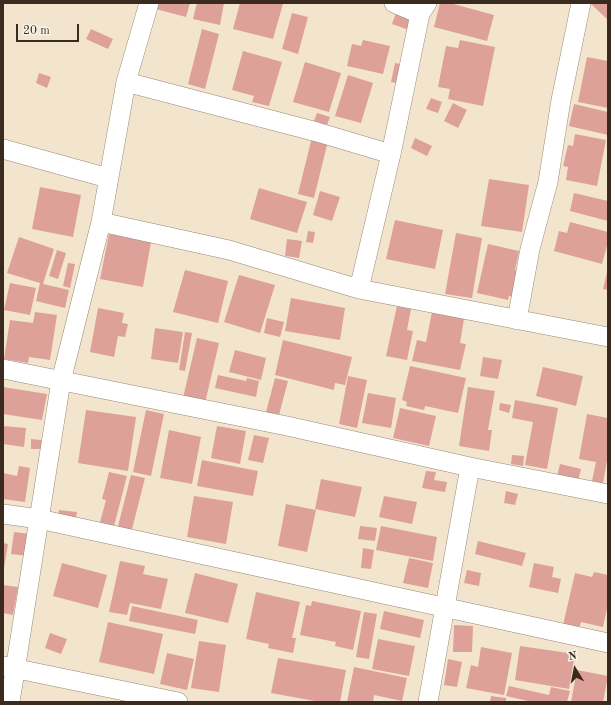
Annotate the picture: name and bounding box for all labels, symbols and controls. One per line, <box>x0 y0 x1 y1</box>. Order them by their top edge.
scale bar <box>18 16 81 42</box>
text: 20 m <box>23 25 50 37</box>
north arrow <box>555 649 595 689</box>
text: N <box>568 651 578 663</box>

